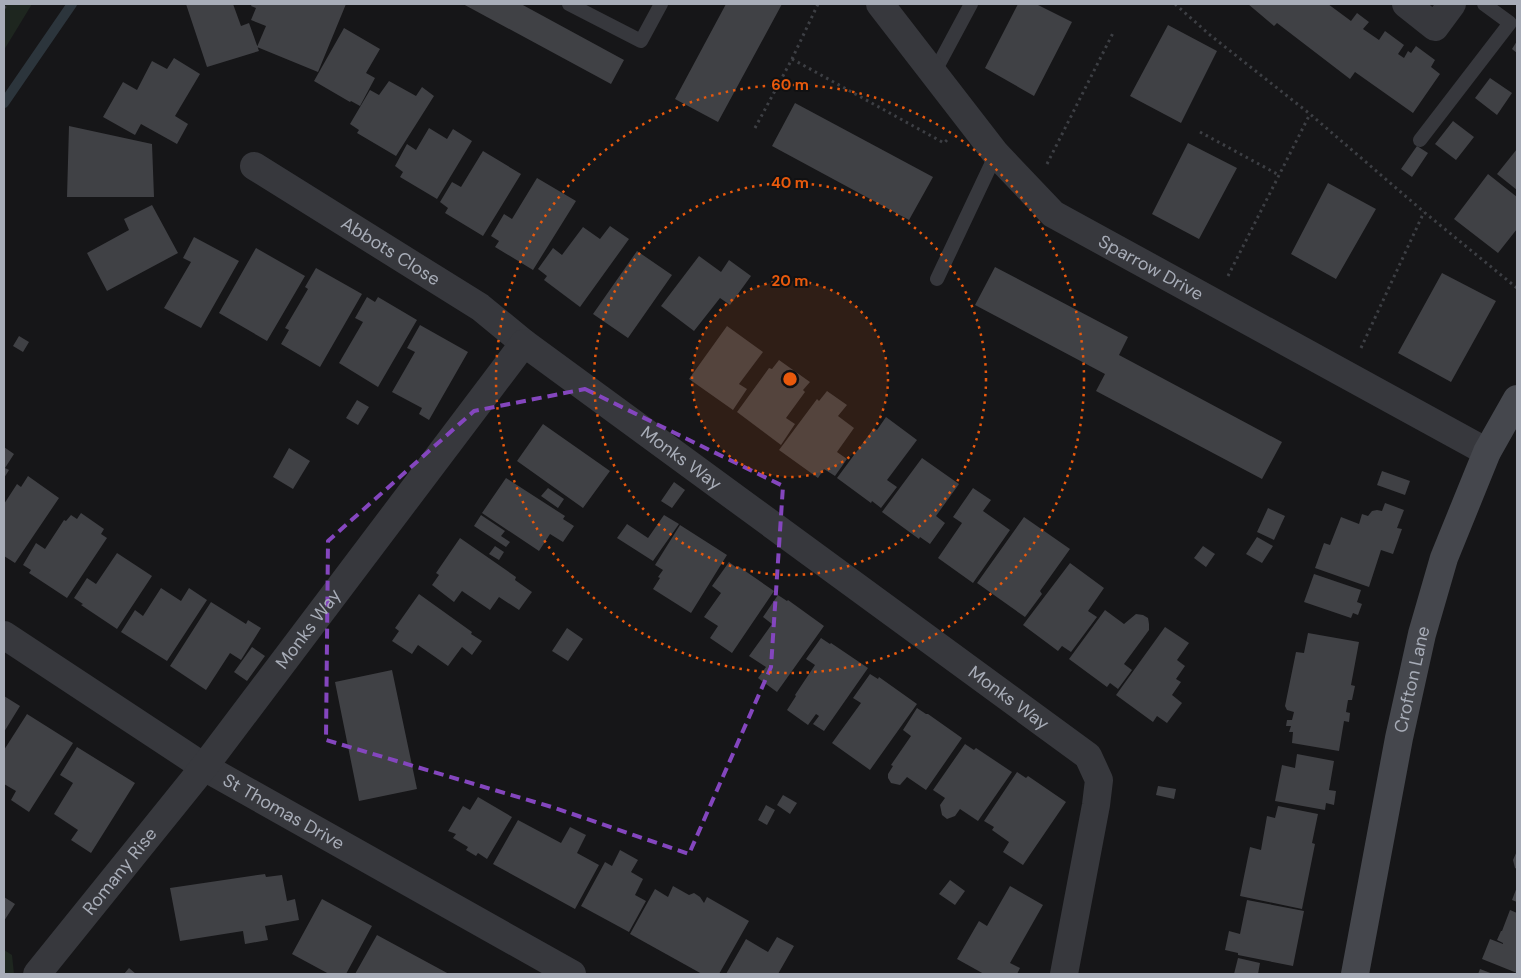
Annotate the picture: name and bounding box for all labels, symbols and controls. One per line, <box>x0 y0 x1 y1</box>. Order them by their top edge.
text: 60 m <box>771 75 809 95</box>
text: 40 m <box>771 173 809 193</box>
street label: Abbots Close <box>336 211 445 291</box>
street label: Sparrow Drive <box>1094 229 1208 306</box>
text: 20 m <box>772 271 808 291</box>
centre of rings <box>781 370 799 388</box>
street label: Monks Way <box>636 420 726 496</box>
street label: Monks Way <box>270 584 346 674</box>
street label: Crofton Lane <box>1389 623 1436 735</box>
street label: Monks Way <box>963 660 1054 736</box>
street label: St Thomas Drive <box>219 768 349 856</box>
street label: Romany Rise <box>77 823 162 920</box>

